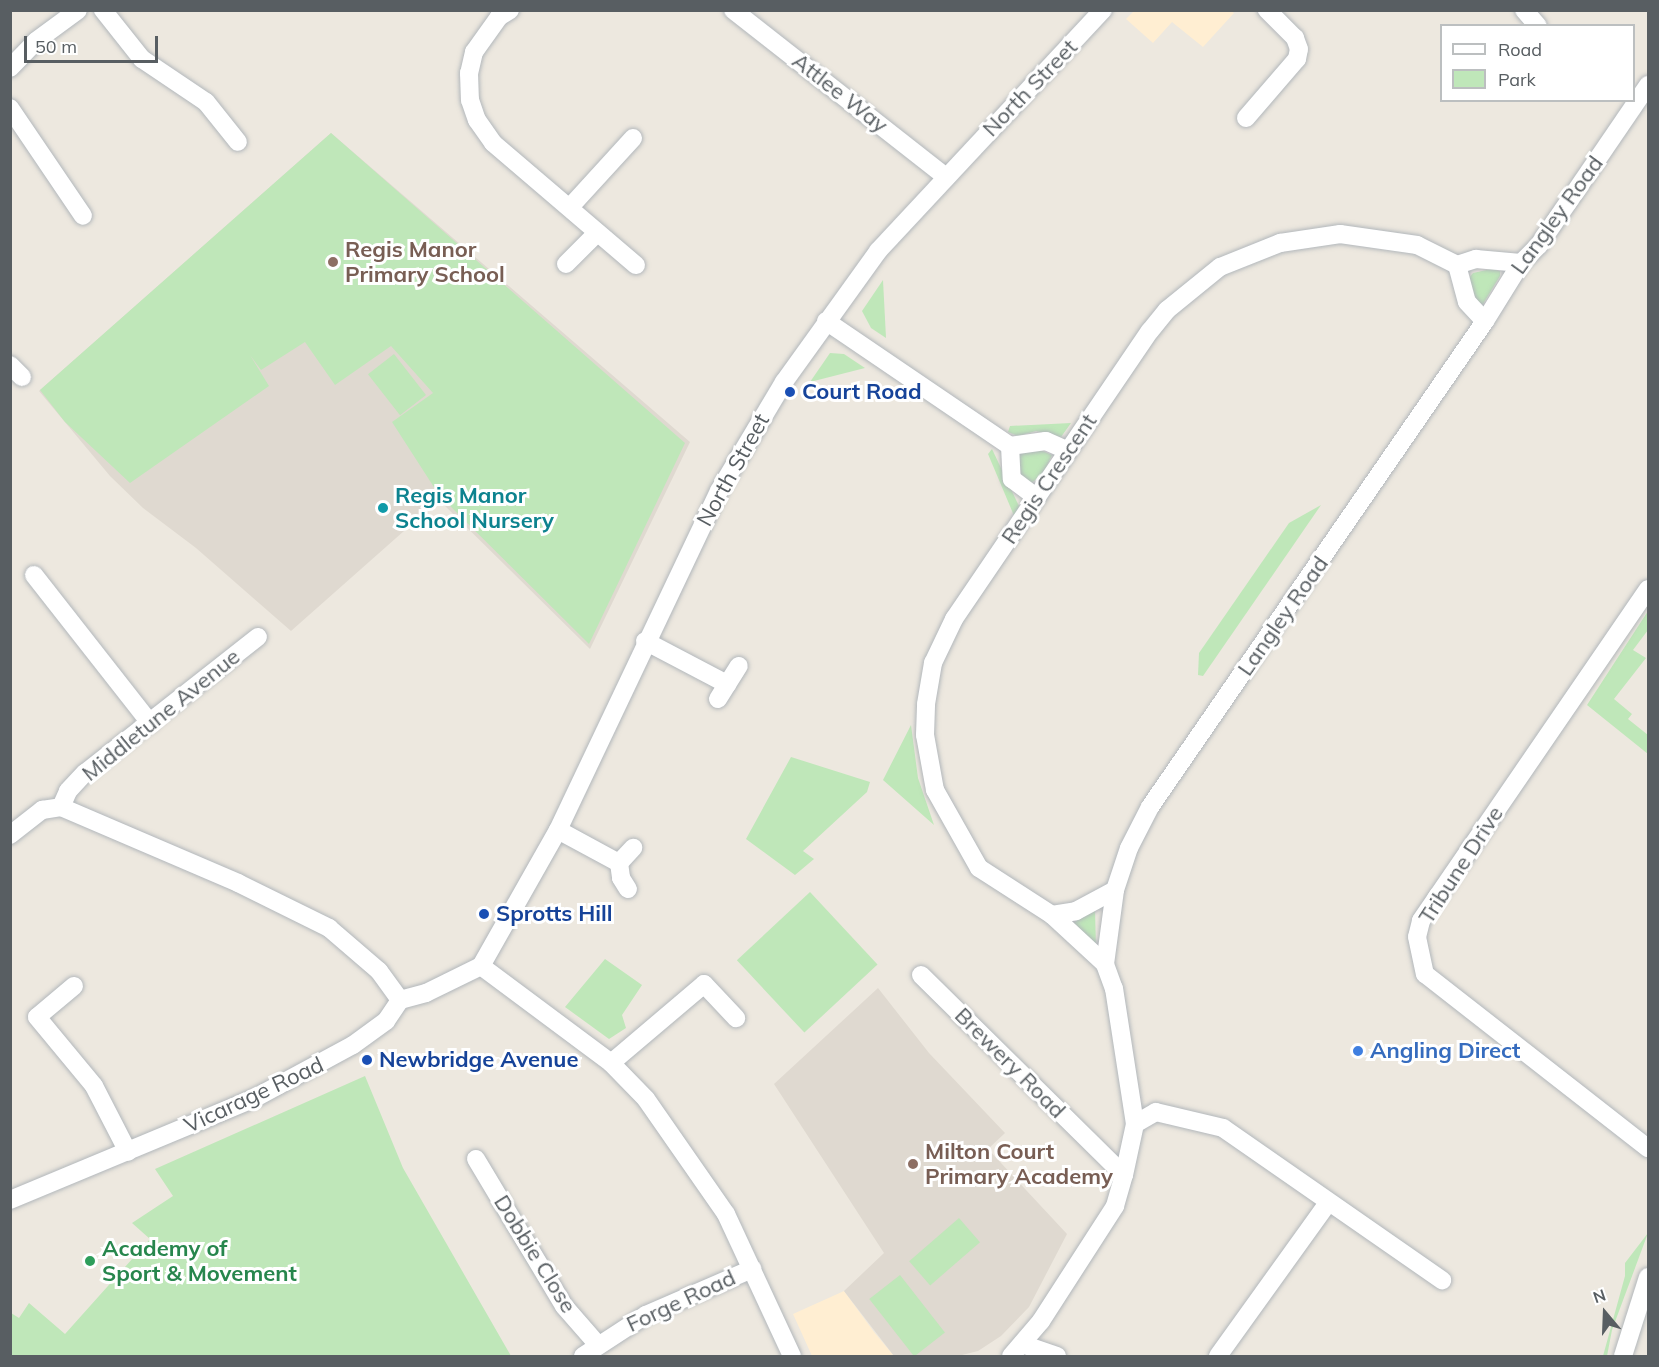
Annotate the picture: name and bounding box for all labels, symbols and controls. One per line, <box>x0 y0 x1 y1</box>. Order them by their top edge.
scale bar <box>27 24 160 62</box>
legend <box>1440 24 1635 102</box>
street label: North Street <box>977 34 1083 142</box>
text: 50 m <box>35 35 77 58</box>
text: Road <box>1498 38 1542 61</box>
street label: Attlee Way <box>787 48 893 138</box>
text: Park <box>1498 68 1536 91</box>
street label: Langley Road <box>1505 151 1609 279</box>
place label: Regis Manor Primary School <box>345 236 505 288</box>
marker: Regis Manor Primary School <box>326 255 340 269</box>
place label: Court Road <box>802 379 922 405</box>
marker: Court Road <box>783 385 797 399</box>
street label: North Street <box>691 409 775 531</box>
street label: Regis Crescent <box>996 409 1102 549</box>
place label: Regis Manor School Nursery <box>395 482 554 534</box>
marker: Regis Manor School Nursery <box>376 501 390 515</box>
street label: Langley Road <box>1232 551 1334 681</box>
street label: Middletune Avenue <box>77 643 245 787</box>
street label: Tribune Drive <box>1413 801 1509 929</box>
place label: Sprotts Hill <box>496 901 613 927</box>
marker: Sprotts Hill <box>477 907 491 921</box>
street label: Brewery Road <box>949 1002 1071 1124</box>
place label: Angling Direct <box>1370 1038 1520 1064</box>
marker: Angling Direct <box>1351 1044 1365 1058</box>
place label: Newbridge Avenue <box>379 1047 578 1073</box>
street label: Vicarage Road <box>180 1051 328 1139</box>
marker: Newbridge Avenue <box>360 1053 374 1067</box>
place label: Milton Court Primary Academy <box>925 1138 1113 1190</box>
marker: Milton Court Primary Academy <box>906 1157 920 1171</box>
street label: Dobbie Close <box>488 1190 582 1318</box>
place label: Academy of Sport & Movement <box>102 1235 297 1286</box>
marker: Academy of Sport & Movement <box>83 1254 97 1268</box>
street label: Forge Road <box>622 1264 740 1338</box>
north arrow <box>1575 1283 1635 1343</box>
text: N <box>1590 1285 1608 1307</box>

